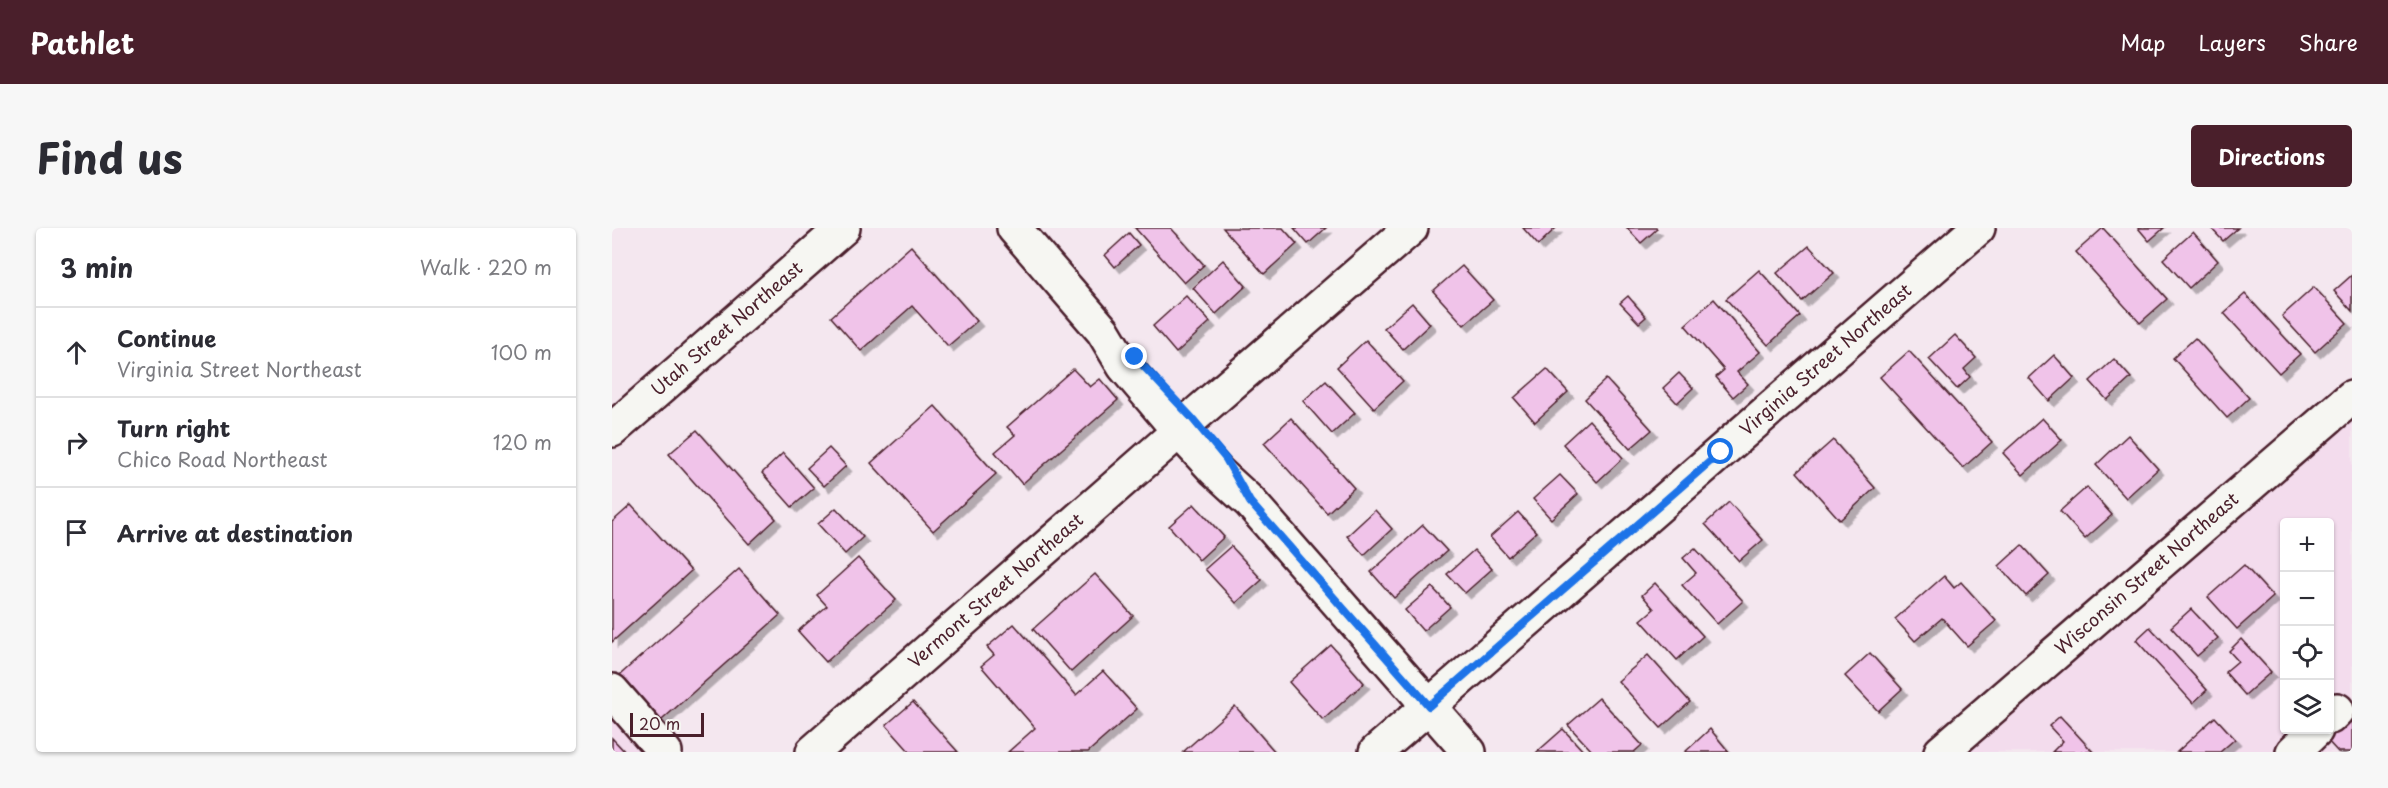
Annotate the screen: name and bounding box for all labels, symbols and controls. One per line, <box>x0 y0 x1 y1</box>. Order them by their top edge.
text: Pathlet <box>30 21 134 64</box>
text: Map <box>2121 26 2165 58</box>
text: Layers <box>2198 26 2266 58</box>
text: Share <box>2299 26 2358 58</box>
text: Find us <box>36 125 183 188</box>
button: Directions <box>2191 125 2352 187</box>
text: 3 min <box>60 248 133 287</box>
text: Walk · 220 m <box>420 252 552 282</box>
street label: Utah Street Northeast <box>644 254 808 402</box>
street label: Virginia Street Northeast <box>1733 276 1917 441</box>
text: Continue <box>117 321 216 354</box>
icon: ahead <box>60 336 93 369</box>
text: 100 m <box>491 337 552 367</box>
route end <box>1121 343 1147 369</box>
text: Virginia Street Northeast <box>117 354 362 384</box>
text: Turn right <box>117 411 230 444</box>
icon: right <box>60 426 93 459</box>
text: 120 m <box>493 427 552 457</box>
route start <box>1707 438 1733 464</box>
text: Chico Road Northeast <box>117 444 328 474</box>
street label: Wisconsin Street Northeast <box>2048 485 2244 660</box>
street label: Vermont Street Northeast <box>901 506 1089 674</box>
icon: arrive <box>60 516 93 549</box>
text: Arrive at destination <box>117 516 353 549</box>
map controls <box>2280 518 2334 734</box>
button: + <box>2280 518 2334 572</box>
button: − <box>2280 572 2334 626</box>
button: locate <box>2280 626 2334 680</box>
button: layers <box>2280 680 2334 734</box>
scale bar <box>630 710 704 738</box>
text: 20 m <box>639 711 680 735</box>

